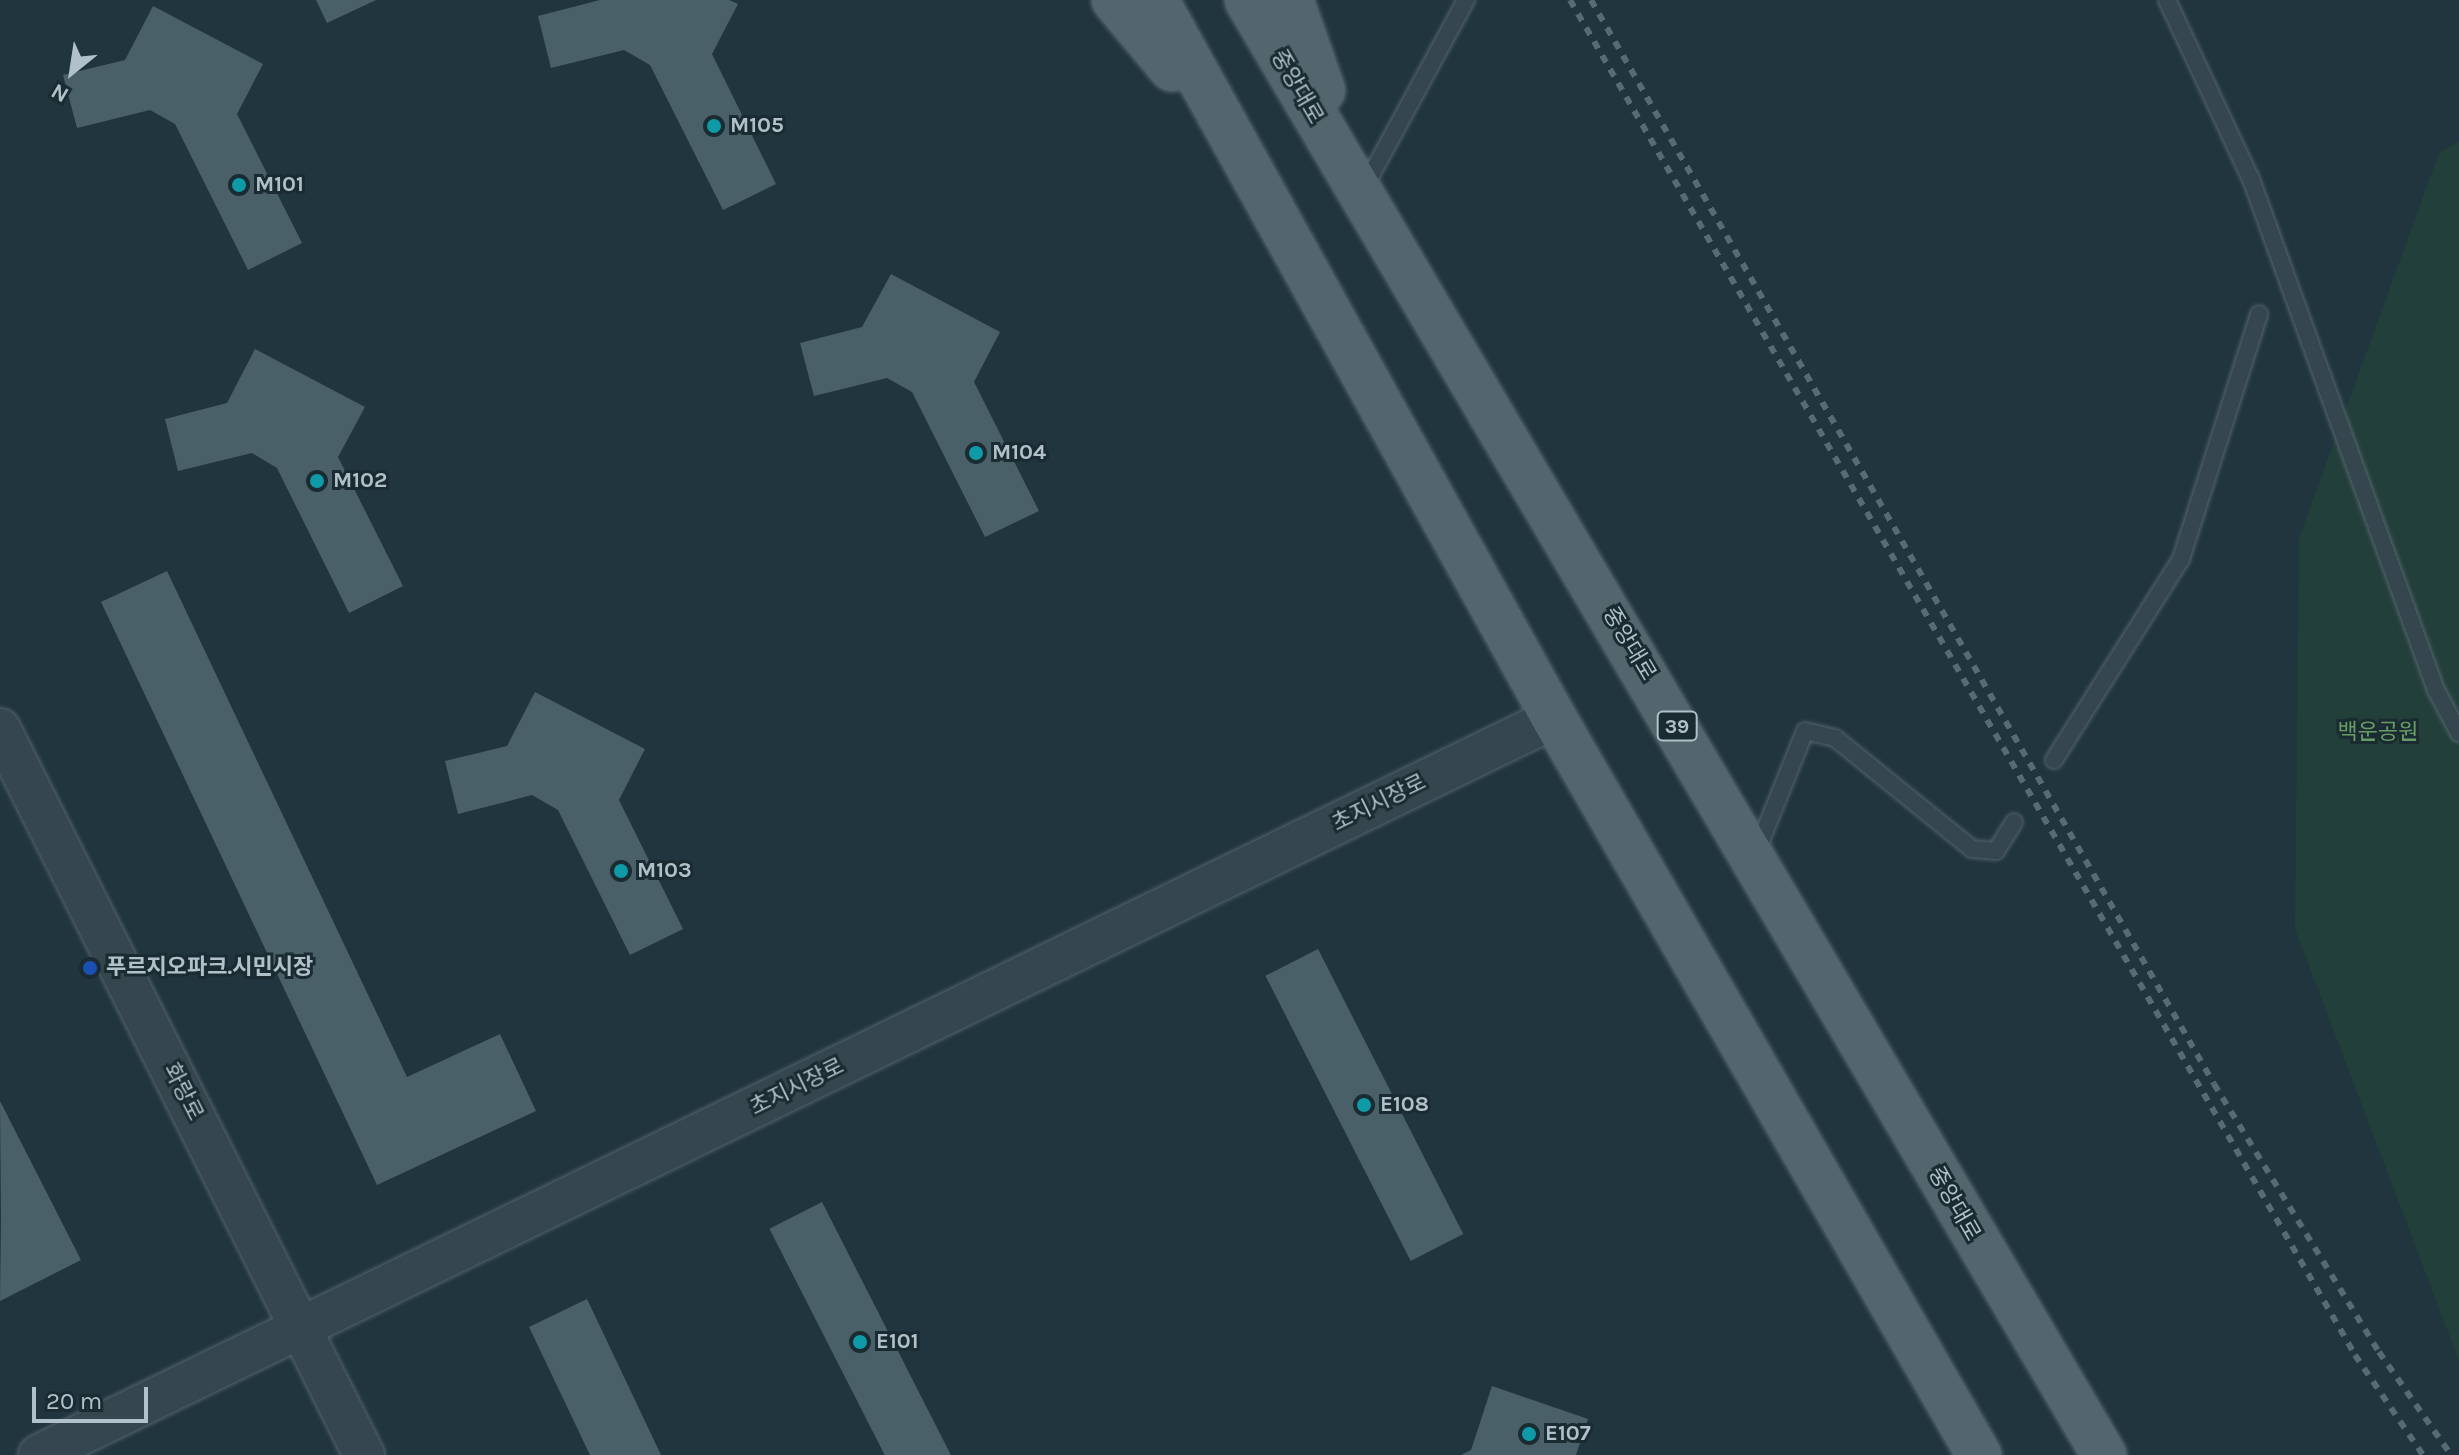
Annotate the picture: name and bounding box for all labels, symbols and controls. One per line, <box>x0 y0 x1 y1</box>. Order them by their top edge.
north arrow <box>32 32 112 112</box>
street label: 중앙대로 <box>1265 45 1329 129</box>
text: N <box>47 78 73 108</box>
place label: M105 <box>730 113 784 139</box>
marker: M105 <box>705 117 723 135</box>
place label: M101 <box>255 172 304 198</box>
marker: M101 <box>230 176 248 194</box>
place label: M104 <box>992 440 1046 466</box>
marker: M104 <box>967 444 985 462</box>
place label: M102 <box>333 468 387 494</box>
marker: M102 <box>308 472 326 490</box>
street label: 중앙대로 <box>1597 603 1661 685</box>
road number: 39 <box>1655 710 1699 742</box>
park label: 백운공원 <box>2338 720 2418 746</box>
street label: 초지시장로 <box>1328 769 1430 837</box>
place label: M103 <box>637 858 692 884</box>
marker: M103 <box>612 862 630 880</box>
place label: 푸르지오파크.시민시장 <box>106 955 313 981</box>
marker: 푸르지오파크.시민시장 <box>81 959 99 977</box>
street label: 초지시장로 <box>746 1053 848 1121</box>
street label: 화랑로 <box>157 1059 209 1125</box>
place label: E108 <box>1380 1092 1429 1118</box>
marker: E108 <box>1355 1096 1373 1114</box>
street label: 중앙대로 <box>1922 1162 1986 1246</box>
place label: E101 <box>876 1329 919 1355</box>
marker: E101 <box>851 1333 869 1351</box>
scale bar <box>36 1371 152 1421</box>
text: 20 m <box>46 1387 102 1415</box>
place label: E107 <box>1545 1421 1591 1447</box>
marker: E107 <box>1520 1425 1538 1443</box>

